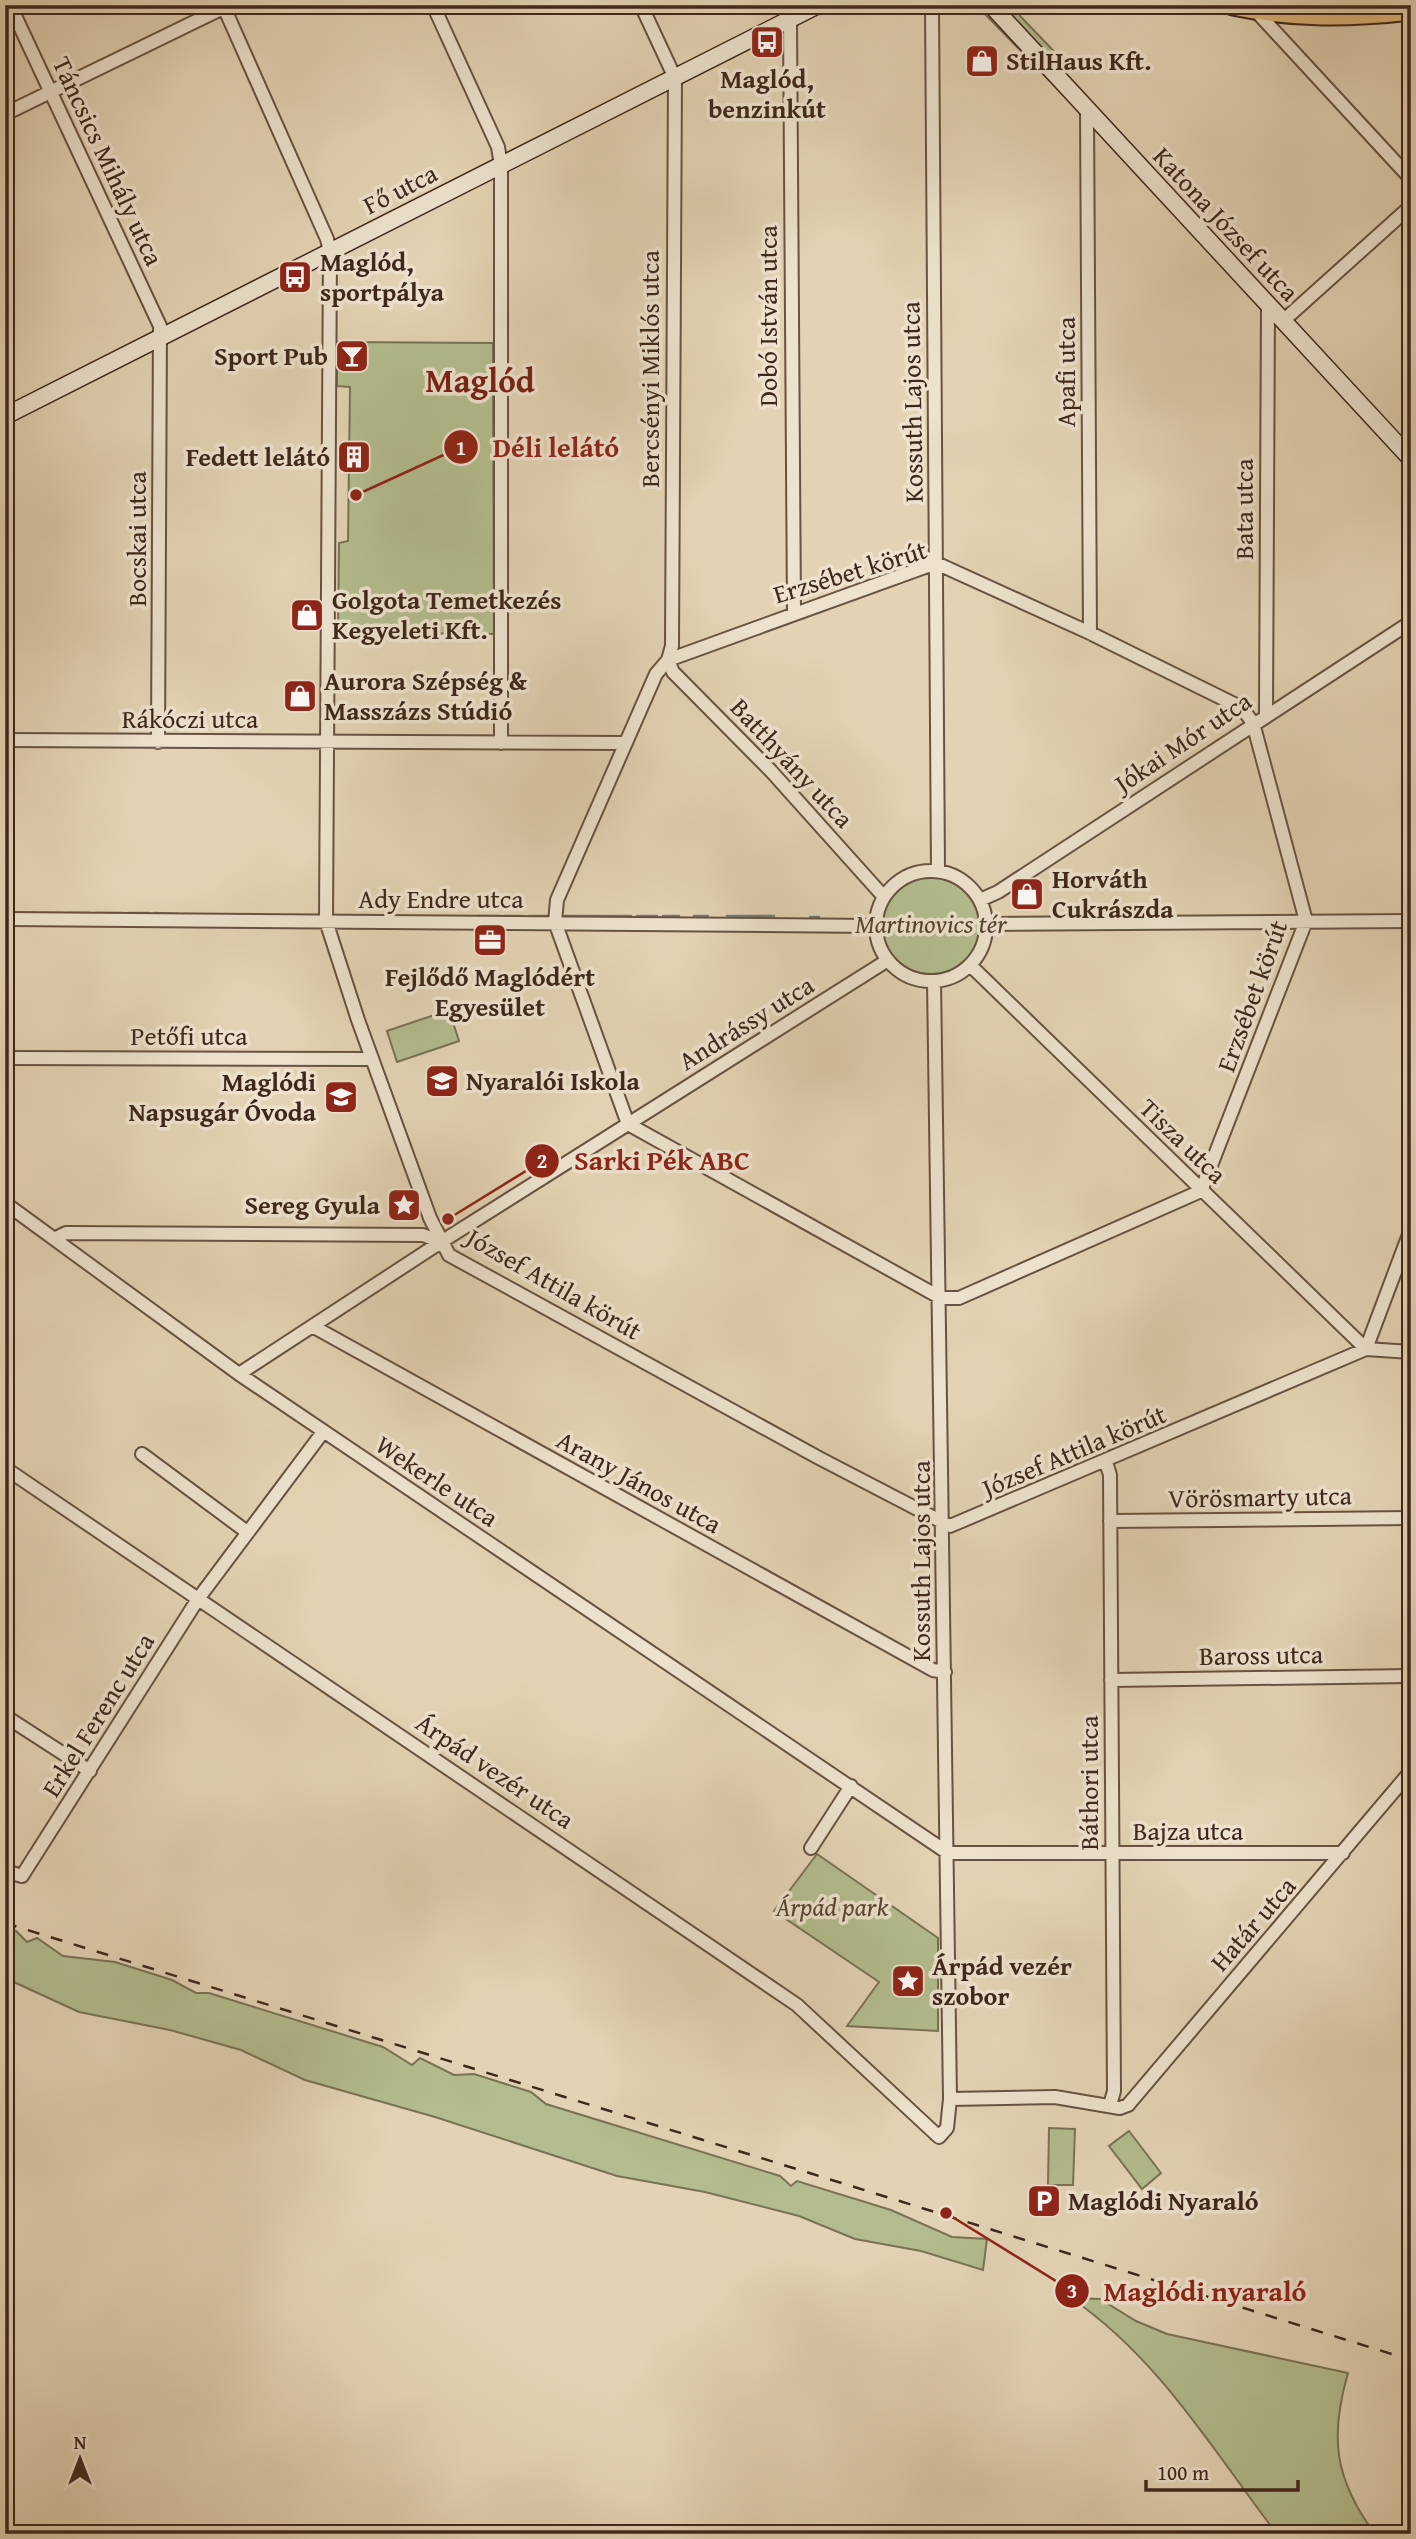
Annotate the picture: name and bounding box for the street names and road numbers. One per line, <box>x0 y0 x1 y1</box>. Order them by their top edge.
street label: Táncsics Mihály utca <box>43 50 174 272</box>
street label: Katona József utca <box>1144 138 1309 310</box>
street label: Fő utca <box>356 153 444 224</box>
street label: Dobó István utca <box>748 224 787 407</box>
street label: Bercsényi Miklós utca <box>630 250 669 488</box>
street label: Kossuth Lajos utca <box>890 300 933 503</box>
street label: Apafi utca <box>1046 316 1085 427</box>
street label: Bata utca <box>1224 458 1263 560</box>
street label: Bocskai utca <box>117 471 156 607</box>
street label: Erzsébet körút <box>768 530 931 613</box>
street label: Jókai Mór utca <box>1104 681 1260 804</box>
street label: Batthyány utca <box>722 689 864 837</box>
street label: Rákóczi utca <box>122 699 259 738</box>
street label: Ady Endre utca <box>358 879 524 918</box>
street label: Erzsébet körút <box>1206 915 1297 1077</box>
street label: Andrássy utca <box>670 965 822 1080</box>
street label: Petőfi utca <box>130 1016 248 1055</box>
street label: Tisza utca <box>1131 1089 1236 1193</box>
street label: József Attila körút <box>457 1216 649 1350</box>
street label: József Attila körút <box>973 1394 1172 1508</box>
street label: Arany János utca <box>550 1420 729 1543</box>
street label: Wekerle utca <box>368 1425 507 1537</box>
street label: Kossuth Lajos utca <box>901 1460 940 1662</box>
street label: Vörösmarty utca <box>1168 1475 1353 1518</box>
street label: Erkel Ferenc utca <box>31 1624 164 1804</box>
street label: Baross utca <box>1199 1634 1324 1675</box>
street label: Árpád vezér utca <box>408 1703 583 1839</box>
street label: Báthori utca <box>1069 1715 1108 1850</box>
street label: Bajza utca <box>1133 1811 1244 1850</box>
street label: Határ utca <box>1200 1867 1305 1980</box>

